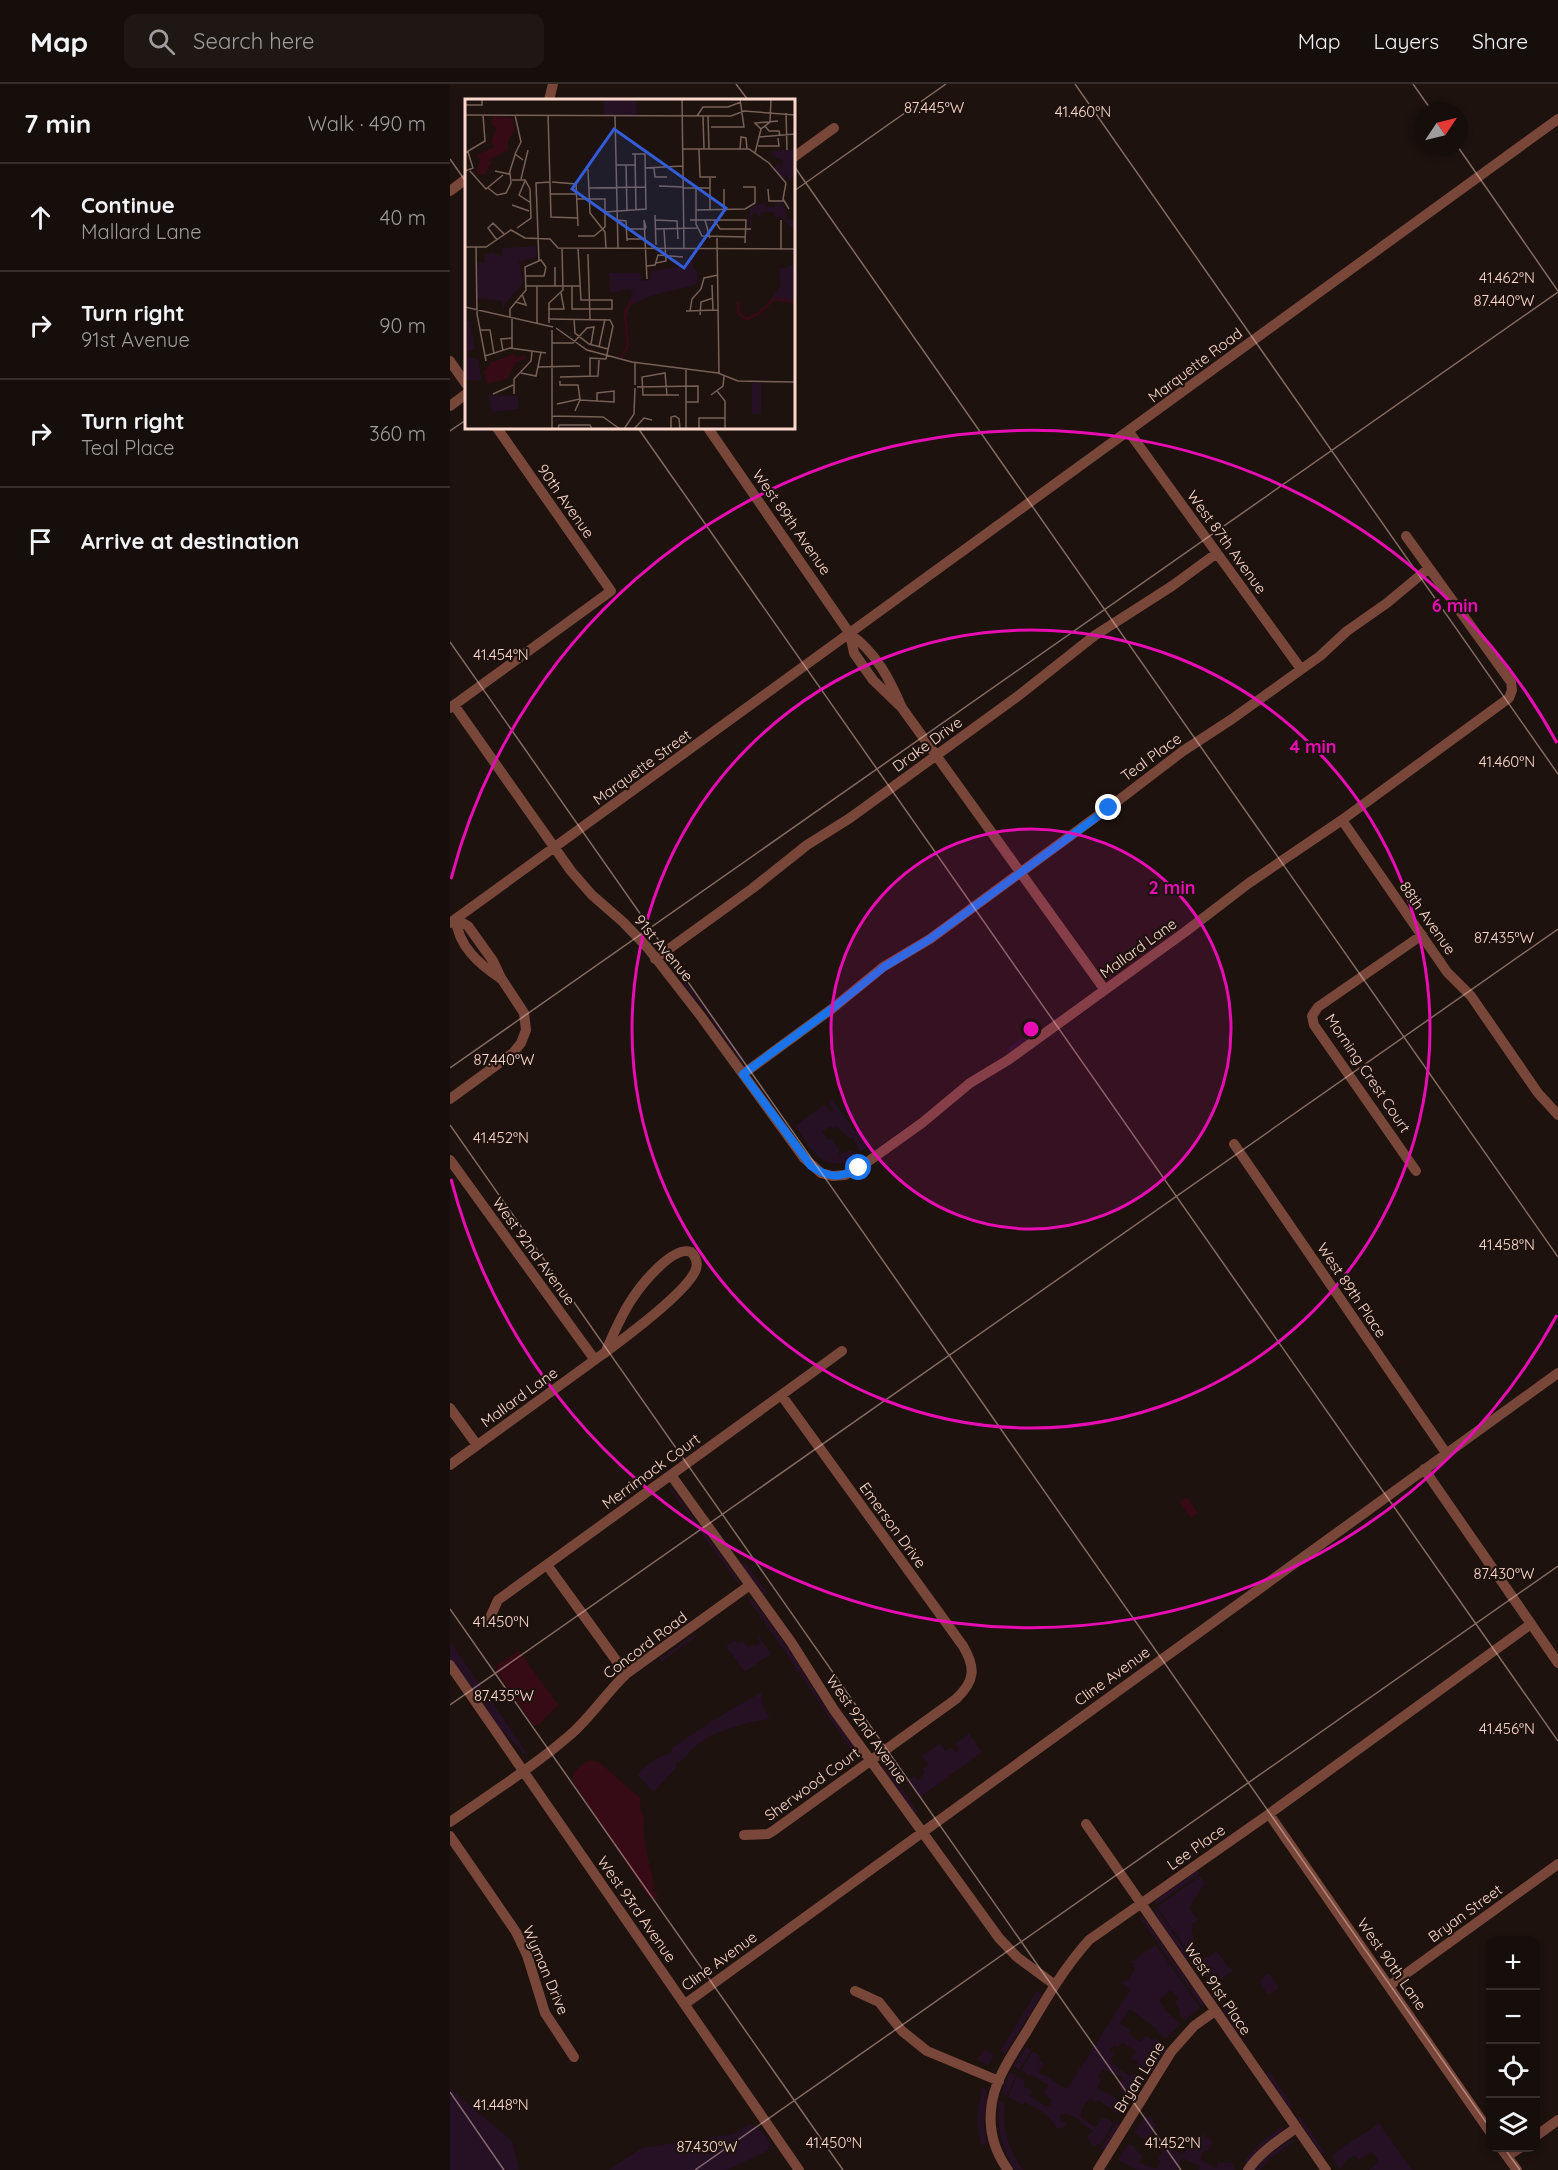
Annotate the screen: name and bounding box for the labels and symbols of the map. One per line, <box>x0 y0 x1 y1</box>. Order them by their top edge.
text: 87.445°W <box>904 98 965 117</box>
inset map <box>465 99 795 429</box>
text: 41.460°N <box>1055 102 1111 121</box>
north arrow <box>1414 102 1468 156</box>
text: 41.462°N <box>1479 268 1535 287</box>
text: 87.440°W <box>1474 291 1535 310</box>
street label: Marquette Road <box>1144 323 1246 407</box>
street label: 90th Avenue <box>533 460 599 542</box>
street label: West 89th Avenue <box>749 466 835 578</box>
street label: West 87th Avenue <box>1183 487 1271 597</box>
text: 6 min <box>1432 594 1478 617</box>
text: 41.454°N <box>473 645 529 664</box>
street label: Drake Drive <box>888 712 966 776</box>
street label: Marquette Street <box>589 725 695 809</box>
street label: Teal Place <box>1117 729 1185 785</box>
text: 4 min <box>1289 735 1337 758</box>
text: 41.460°N <box>1479 752 1535 771</box>
route end <box>1095 794 1121 820</box>
text: 2 min <box>1149 876 1195 899</box>
street label: 88th Avenue <box>1396 878 1460 958</box>
street label: 91st Avenue <box>631 911 697 985</box>
street label: Mallard Lane <box>1096 914 1180 982</box>
text: 87.435°W <box>1474 928 1535 947</box>
street label: Morning Crest Court <box>1321 1010 1415 1136</box>
centre of rings <box>1021 1019 1041 1039</box>
text: 87.440°W <box>474 1050 535 1069</box>
text: 41.452°N <box>473 1128 529 1147</box>
route start <box>845 1154 871 1180</box>
street label: West 92nd Avenue <box>488 1193 580 1309</box>
text: 41.458°N <box>1479 1235 1535 1254</box>
street label: West 89th Place <box>1313 1239 1391 1341</box>
street label: Mallard Lane <box>477 1363 561 1431</box>
street label: Merrimack Court <box>598 1429 704 1513</box>
street label: Emerson Drive <box>856 1478 930 1572</box>
text: 87.430°W <box>1474 1564 1535 1583</box>
street label: Concord Road <box>599 1607 691 1683</box>
text: 41.450°N <box>473 1612 529 1631</box>
street label: Cline Avenue <box>1070 1642 1154 1710</box>
street label: West 92nd Avenue <box>822 1671 912 1787</box>
text: 87.435°W <box>474 1686 535 1705</box>
text: 41.456°N <box>1479 1719 1535 1738</box>
street label: Sherwood Court <box>761 1743 863 1825</box>
street label: Lee Place <box>1163 1820 1229 1874</box>
street label: West 93rd Avenue <box>593 1852 681 1966</box>
street label: Bryan Street <box>1424 1880 1506 1946</box>
street label: West 90th Lane <box>1353 1914 1431 2014</box>
street label: Wyman Drive <box>519 1923 573 2017</box>
street label: Cline Avenue <box>677 1927 761 1995</box>
street label: West 91st Place <box>1180 1939 1256 2039</box>
street label: Bryan Lane <box>1110 2038 1168 2116</box>
text: 41.448°N <box>473 2095 529 2114</box>
text: 41.450°N <box>806 2133 862 2152</box>
text: 41.452°N <box>1145 2133 1201 2152</box>
text: 87.430°W <box>677 2137 738 2156</box>

